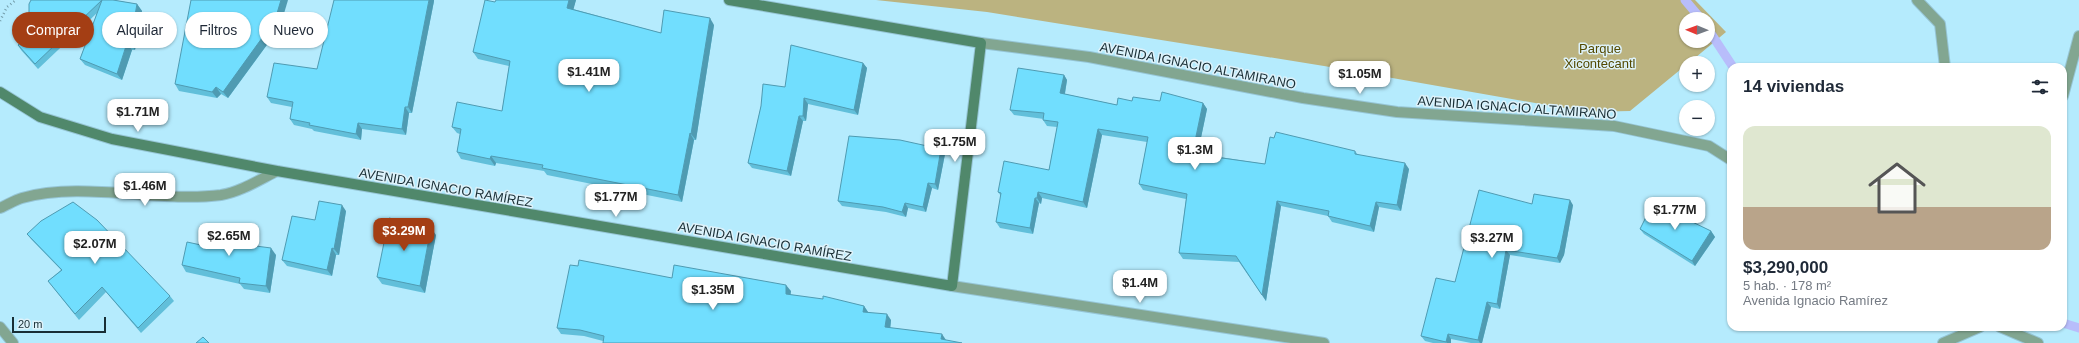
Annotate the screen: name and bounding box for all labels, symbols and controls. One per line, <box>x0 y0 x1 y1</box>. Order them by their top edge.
chip: Comprar <box>12 12 94 48</box>
chip: Alquilar <box>102 12 177 48</box>
chip: Filtros <box>185 12 251 48</box>
chip: Nuevo <box>259 12 328 48</box>
north arrow <box>1679 12 1715 48</box>
map controls <box>1679 12 1715 136</box>
street label: AVENIDA IGNACIO ALTAMIRANO <box>1099 39 1297 92</box>
park label: Parque Xicontecantl <box>1565 41 1636 71</box>
button: + <box>1679 56 1715 92</box>
pin: $1.41M <box>556 59 622 93</box>
pin: $1.05M <box>1327 61 1393 95</box>
text: $1.41M <box>567 64 611 79</box>
text: $1.05M <box>1338 66 1382 81</box>
icon: filters <box>2029 76 2051 98</box>
text: 14 viviendas <box>1743 77 1844 96</box>
street label: AVENIDA IGNACIO ALTAMIRANO <box>1417 93 1617 122</box>
pin: $1.71M <box>105 99 171 133</box>
button: − <box>1679 100 1715 136</box>
text: $1.71M <box>116 104 160 119</box>
pin: $1.75M <box>922 129 988 163</box>
text: $1.75M <box>933 134 977 149</box>
pin: $1.3M <box>1167 137 1223 171</box>
text: $1.3M <box>1177 142 1213 157</box>
icon: home <box>1861 152 1933 224</box>
street label: AVENIDA IGNACIO RAMÍREZ <box>358 165 534 210</box>
pin: $1.46M <box>112 173 178 207</box>
text: $1.46M <box>123 178 167 193</box>
pin: $1.77M <box>583 184 649 218</box>
text: $1.77M <box>594 189 638 204</box>
pin: $1.77M <box>1642 197 1708 231</box>
text: $1.77M <box>1653 202 1697 217</box>
pin: $3.29M <box>371 218 437 252</box>
street label: AVENIDA IGNACIO RAMÍREZ <box>677 219 853 264</box>
pin: $2.65M <box>196 223 262 257</box>
text: $3.29M <box>382 223 426 238</box>
pin: $3.27M <box>1459 225 1525 259</box>
text: $2.65M <box>207 228 251 243</box>
text: $3.27M <box>1470 230 1514 245</box>
pin: $2.07M <box>62 231 128 265</box>
text: $2.07M <box>73 236 117 251</box>
text: $3,290,000 <box>1743 258 1828 277</box>
pin: $1.4M <box>1112 270 1168 304</box>
text: $1.4M <box>1122 275 1158 290</box>
pin: $1.35M <box>680 277 746 311</box>
text: 5 hab. · 178 m² <box>1743 278 1831 293</box>
text: $1.35M <box>691 282 735 297</box>
text: Avenida Ignacio Ramírez <box>1743 293 1888 308</box>
scale bar <box>12 315 106 334</box>
text: 20 m <box>18 318 42 330</box>

